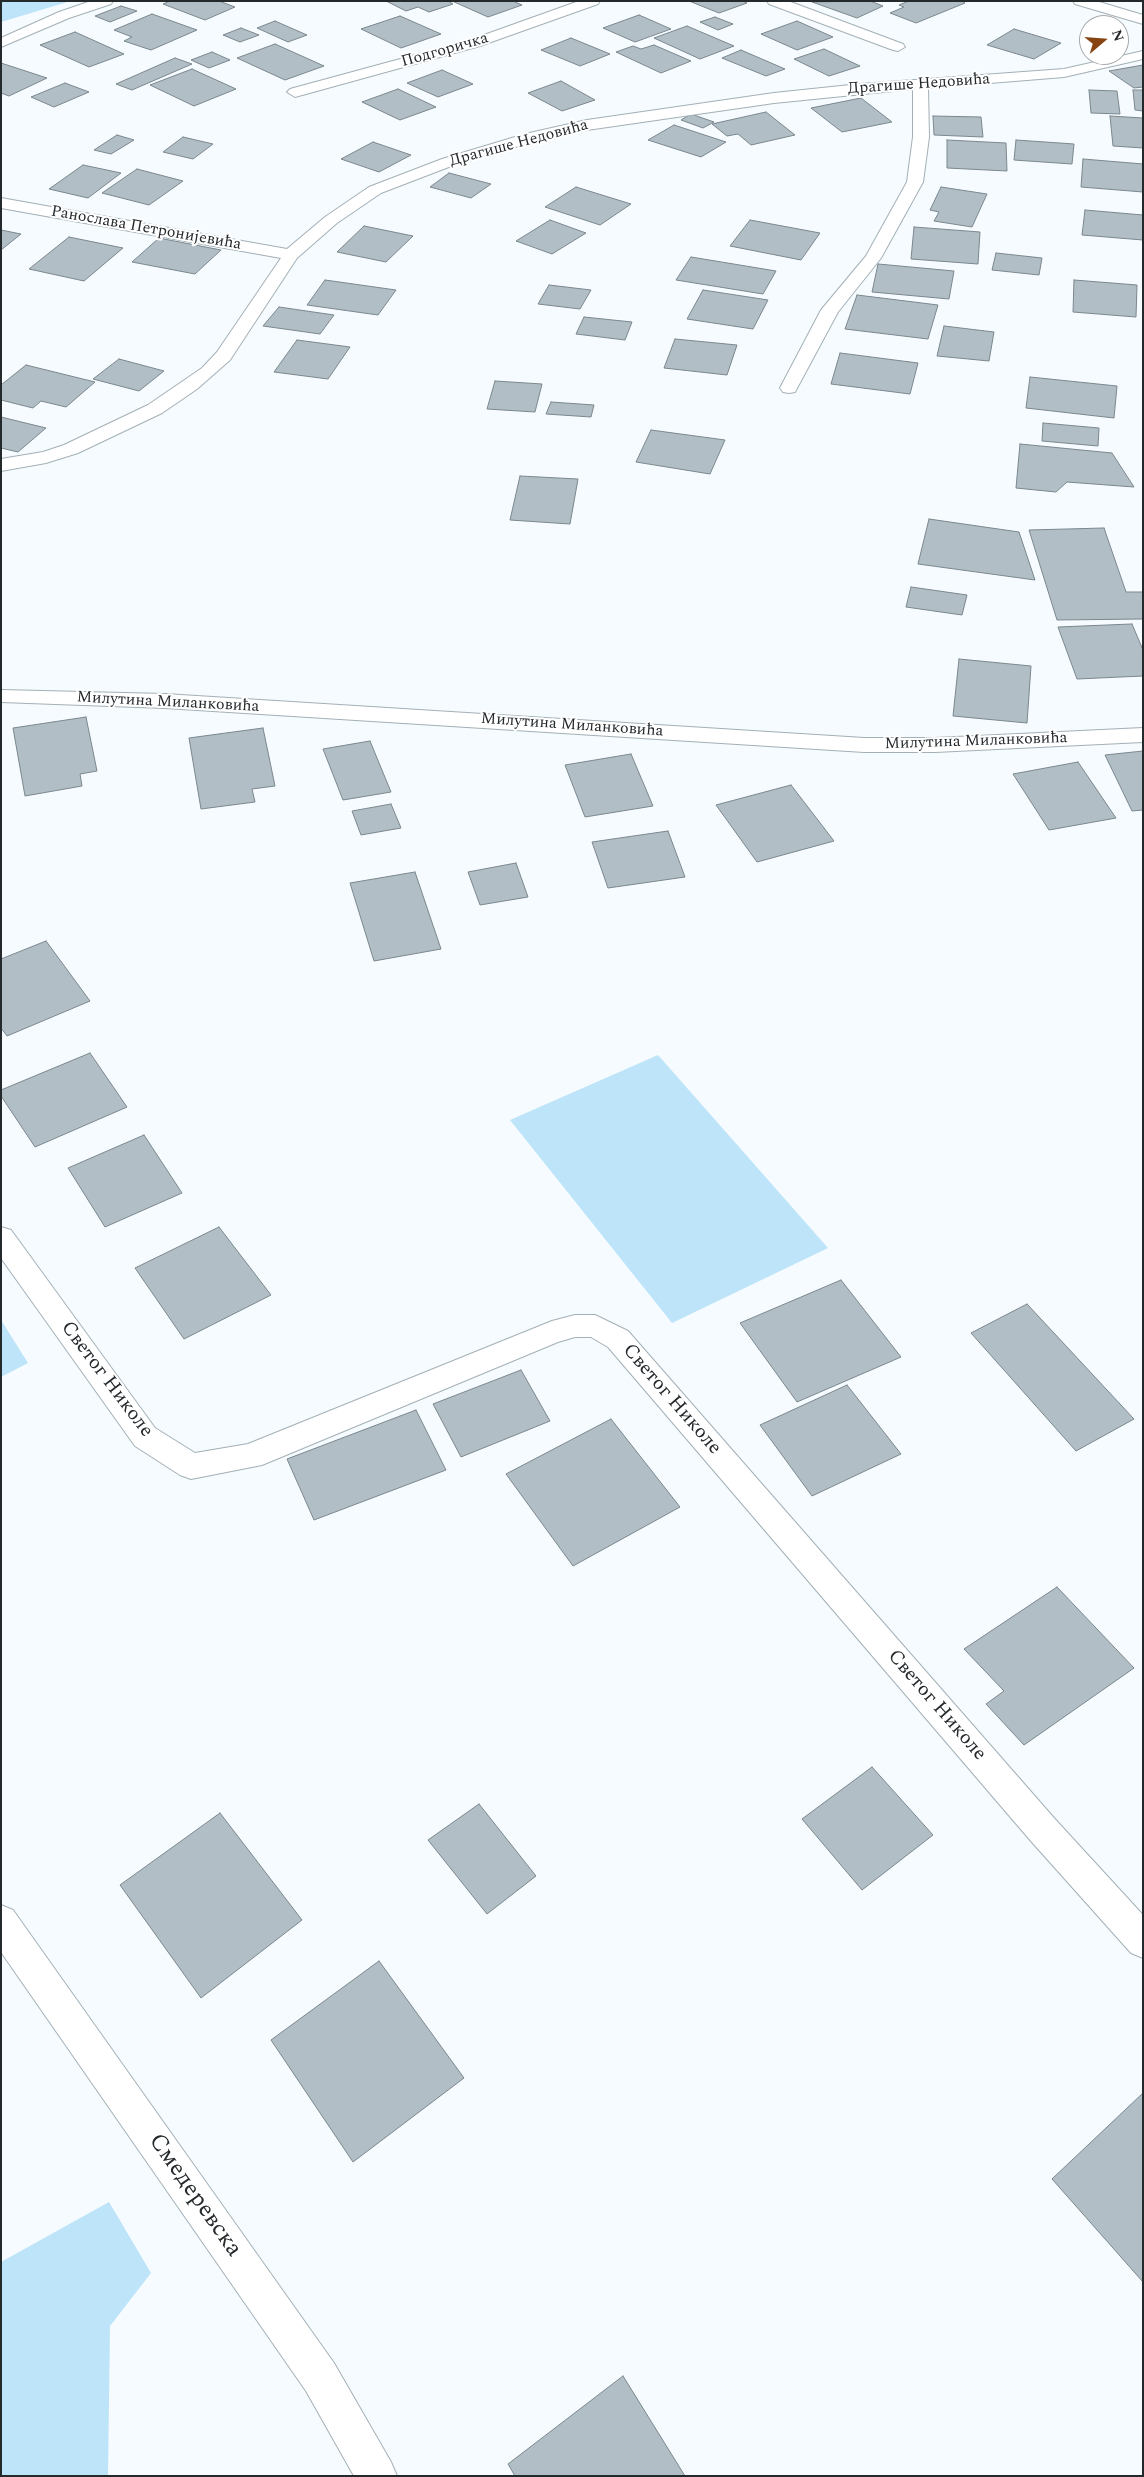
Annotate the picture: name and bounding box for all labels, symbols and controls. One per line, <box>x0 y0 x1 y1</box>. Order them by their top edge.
north arrow <box>1079 15 1129 65</box>
text: N <box>1106 27 1130 44</box>
street label: Подгоричка <box>399 29 491 73</box>
street label: Драгише Недовића <box>847 70 991 100</box>
street label: Драгише Недовића <box>448 116 590 172</box>
street label: Ранослава Петронијевића <box>49 203 243 255</box>
street label: Милутина Миланковића <box>76 689 260 717</box>
street label: Милутина Миланковића <box>480 710 664 742</box>
street label: Милутина Миланковића <box>884 729 1068 755</box>
street label: Светог Николе <box>55 1317 157 1443</box>
street label: Светог Николе <box>616 1340 726 1460</box>
street label: Светог Николе <box>881 1646 991 1766</box>
street label: Смедеревска <box>141 2129 247 2263</box>

